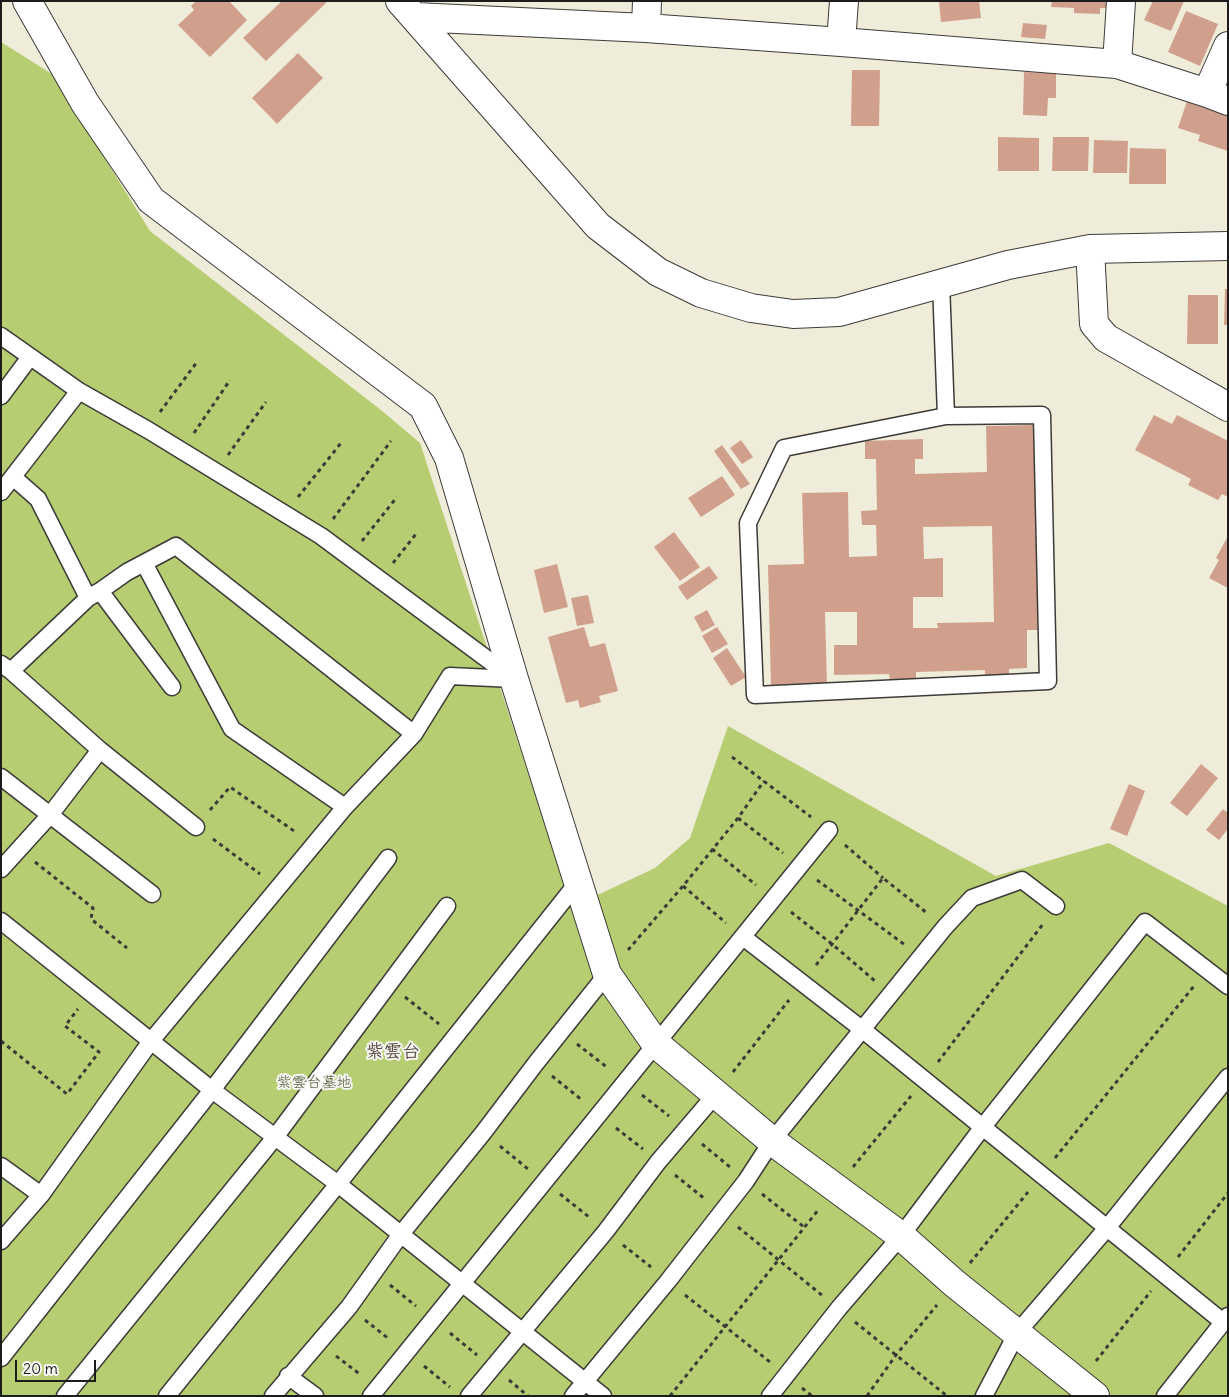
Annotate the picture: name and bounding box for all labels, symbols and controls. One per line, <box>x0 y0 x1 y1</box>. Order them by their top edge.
district label: 紫雲台 <box>366 1041 420 1063</box>
park label: 紫雲台墓地 <box>277 1074 351 1092</box>
scale bar <box>18 1350 99 1382</box>
text: 20 m <box>23 1359 58 1378</box>

